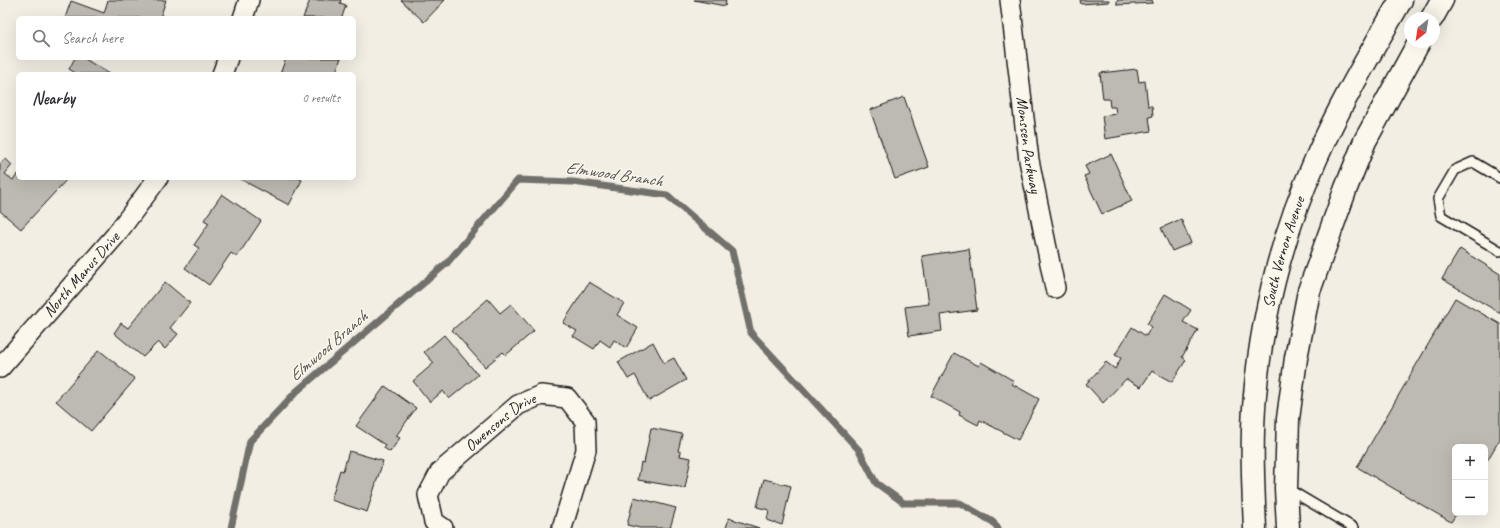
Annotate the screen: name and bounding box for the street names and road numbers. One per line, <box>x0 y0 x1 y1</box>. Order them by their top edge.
street label: Monssen Parkway <box>1012 95 1046 196</box>
street label: South Vernon Avenue <box>1258 192 1310 310</box>
street label: North Manus Drive <box>39 226 125 321</box>
street label: Owensons Drive <box>461 388 540 456</box>

